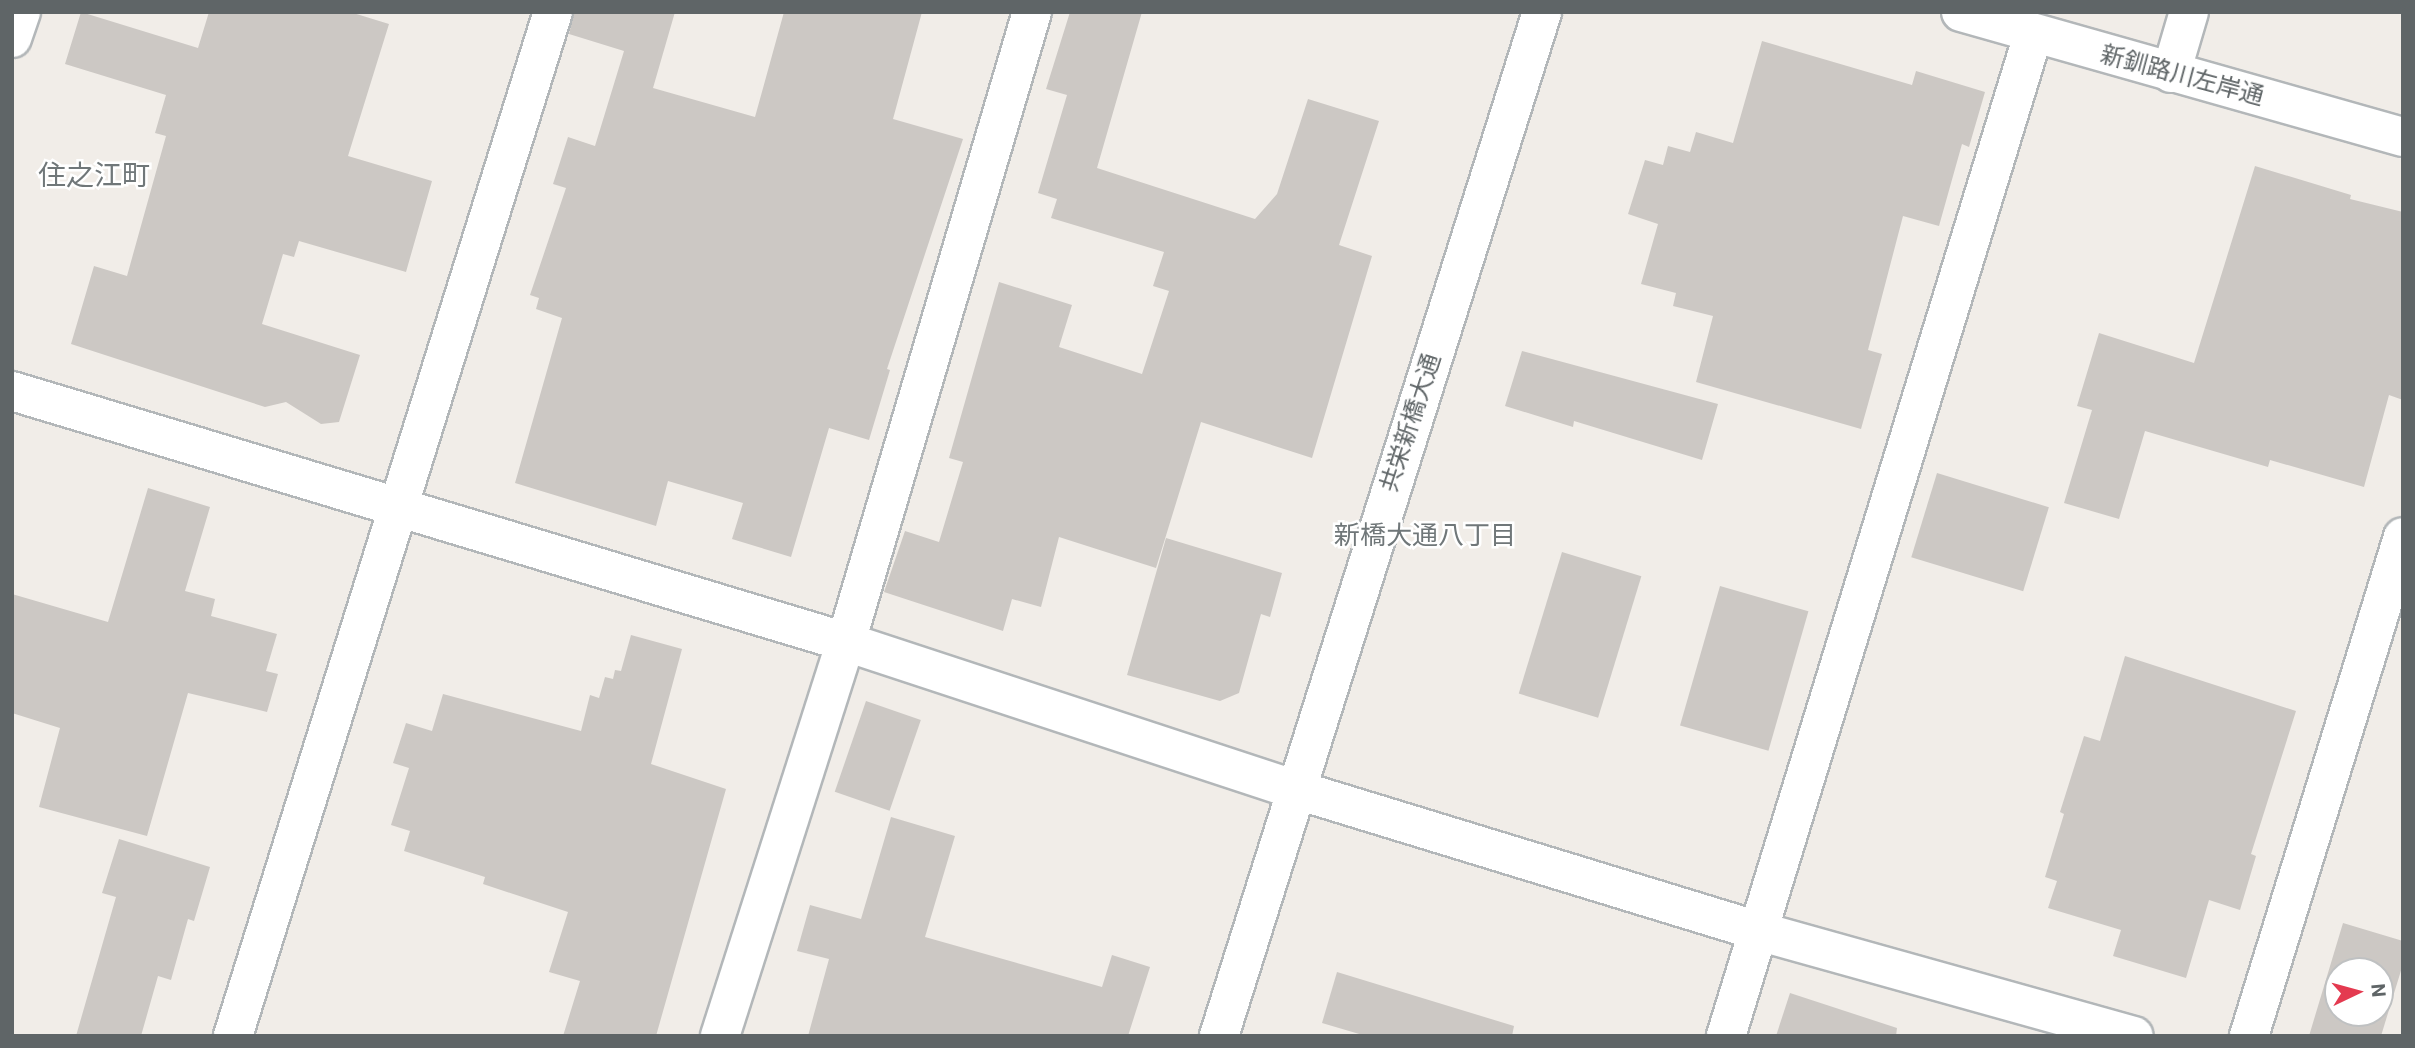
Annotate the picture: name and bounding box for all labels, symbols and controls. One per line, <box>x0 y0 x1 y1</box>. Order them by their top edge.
street label: 新釧路川左岸通 <box>2097 40 2267 112</box>
district label: 住之江町 <box>38 159 150 193</box>
street label: 共栄新橋大通 <box>1375 350 1447 496</box>
district label: 新橋大通八丁目 <box>1334 520 1516 552</box>
north arrow <box>2324 957 2394 1027</box>
text: N <box>2366 983 2390 998</box>

